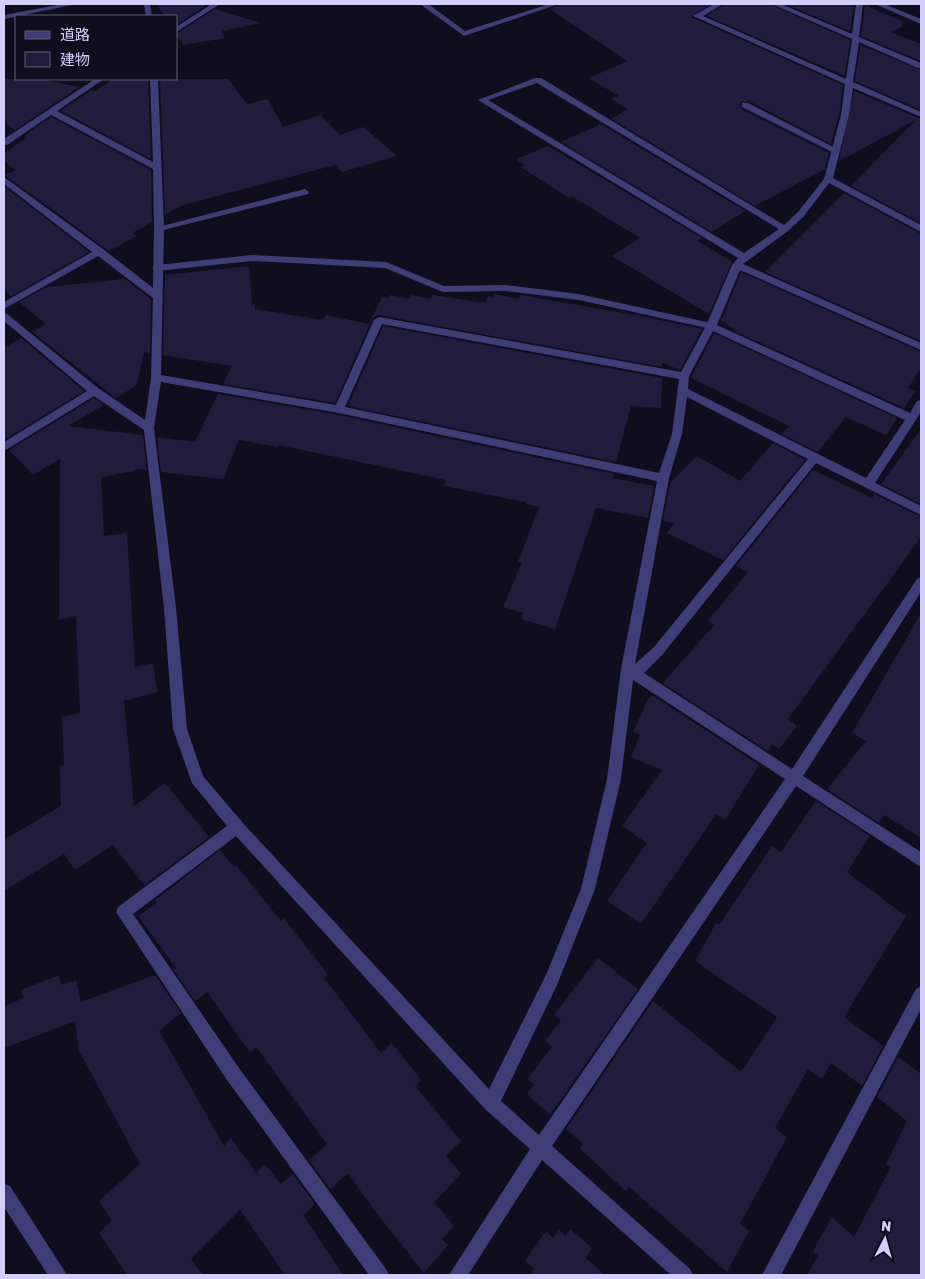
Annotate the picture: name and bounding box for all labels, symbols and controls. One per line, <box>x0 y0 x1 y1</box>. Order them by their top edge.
legend <box>15 15 178 80</box>
text: 道路 <box>60 26 90 44</box>
text: 建物 <box>60 51 90 69</box>
north arrow <box>860 1214 910 1264</box>
text: N <box>880 1218 892 1236</box>

